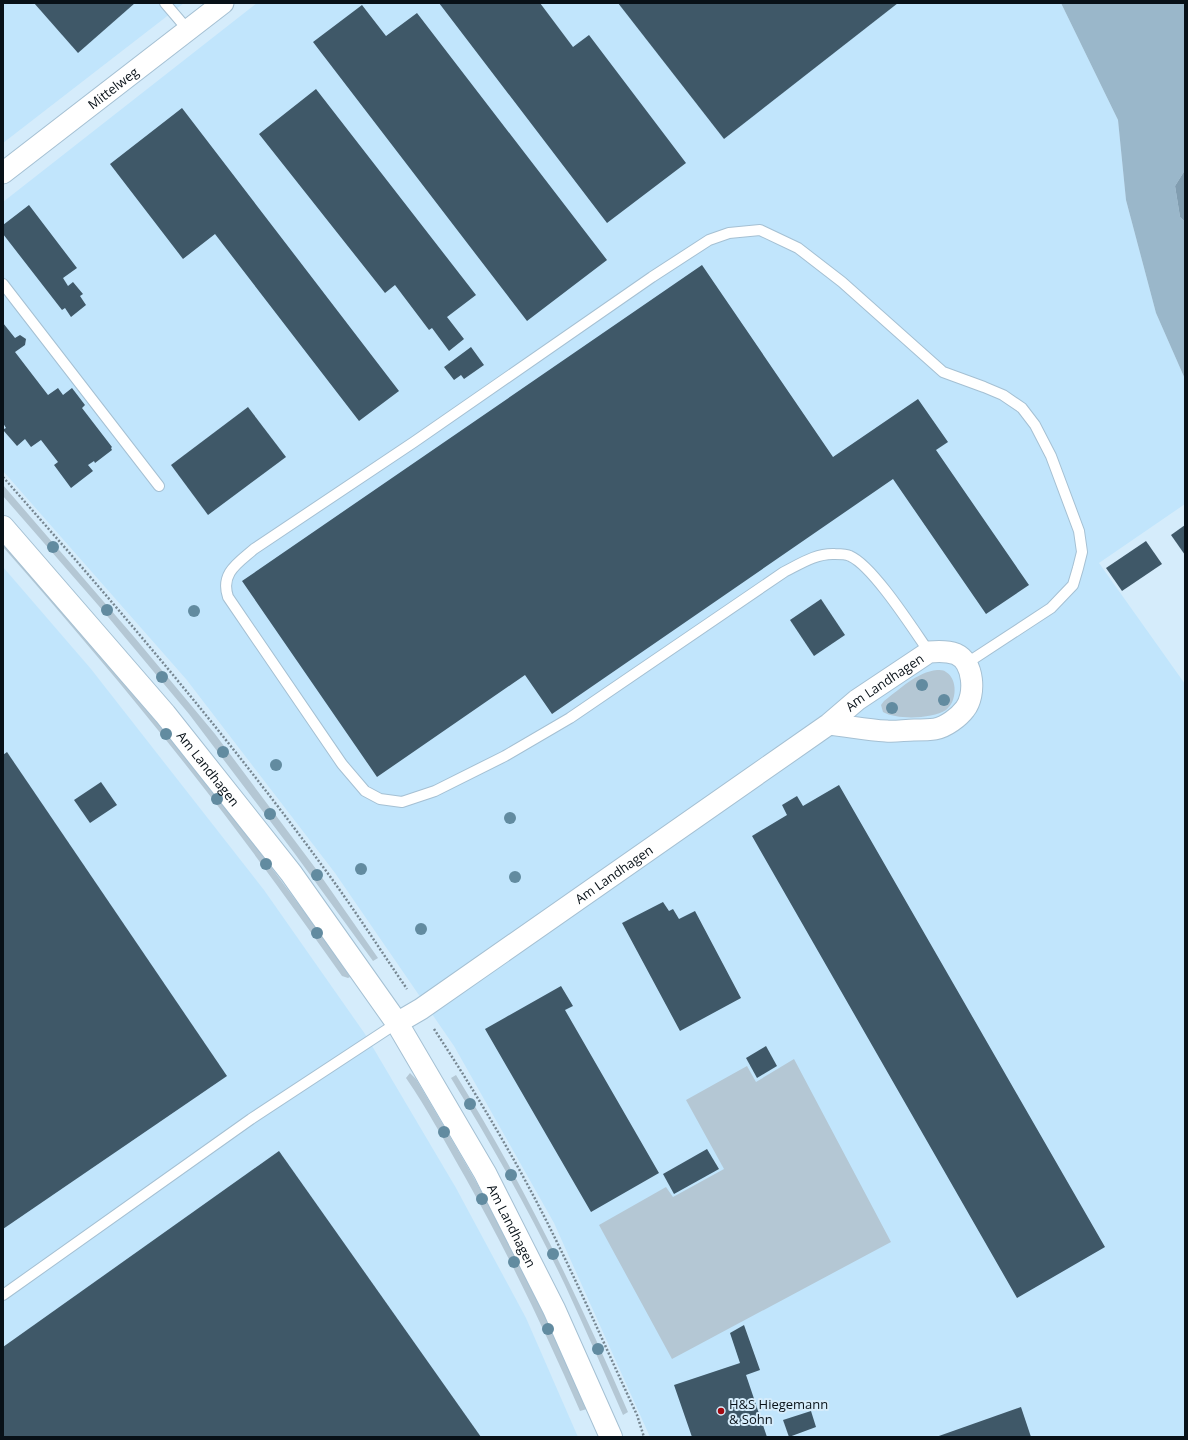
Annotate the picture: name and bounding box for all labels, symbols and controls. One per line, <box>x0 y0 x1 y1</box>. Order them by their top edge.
street label: Mittelweg <box>84 63 142 113</box>
street label: Am Landhagen <box>841 649 927 715</box>
street label: Am Landhagen <box>173 727 244 810</box>
street label: Am Landhagen <box>571 841 656 908</box>
street label: Am Landhagen <box>483 1181 540 1270</box>
place label: H&S Hiegemann & Sohn <box>729 1395 828 1428</box>
marker: H&S Hiegemann & Sohn <box>716 1406 726 1416</box>

